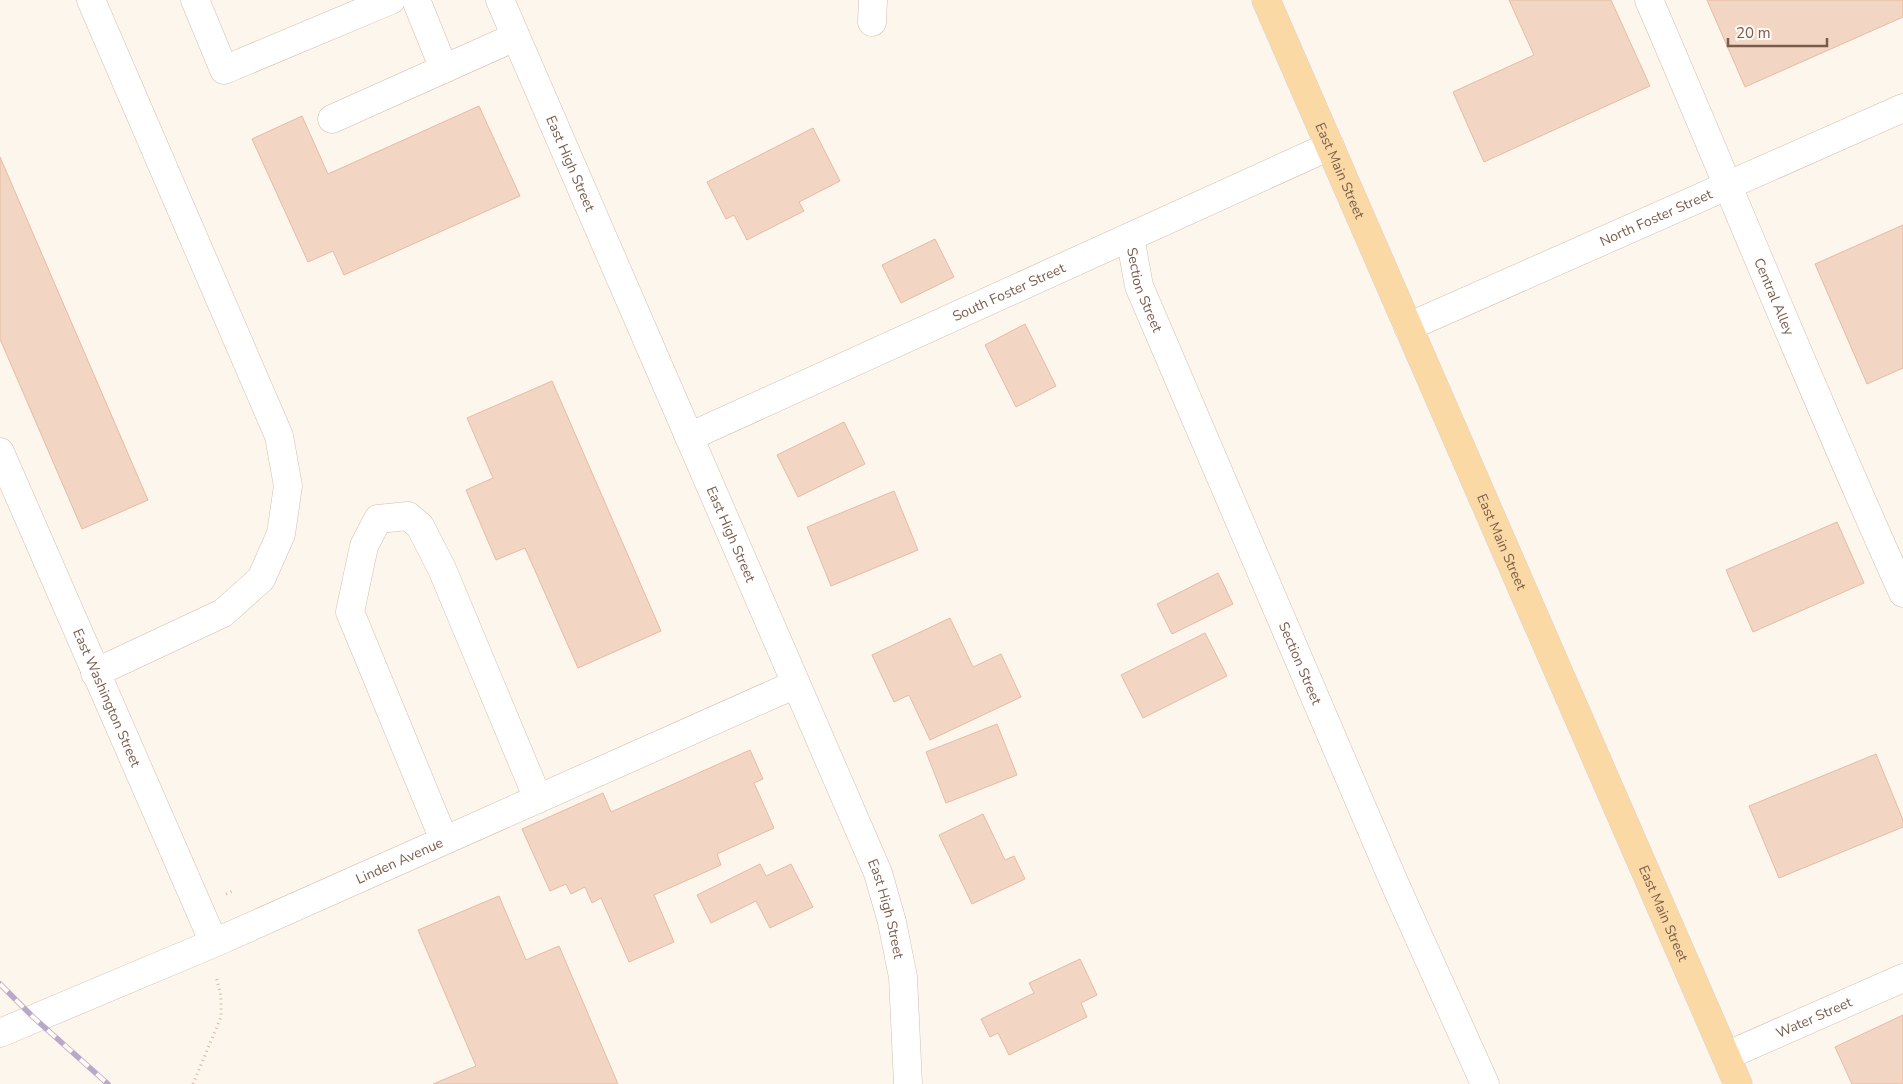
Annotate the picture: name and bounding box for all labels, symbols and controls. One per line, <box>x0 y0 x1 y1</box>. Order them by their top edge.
scale bar <box>1728 15 1827 47</box>
text: 20 m <box>1736 23 1771 43</box>
street label: East High Street <box>541 113 599 214</box>
street label: East Main Street <box>1310 120 1369 222</box>
street label: North Foster Street <box>1597 185 1715 251</box>
street label: Section Street <box>1122 246 1167 335</box>
street label: Central Alley <box>1749 255 1799 339</box>
street label: South Foster Street <box>949 258 1068 326</box>
street label: East High Street <box>702 483 760 585</box>
street label: East Main Street <box>1472 491 1531 593</box>
street label: Section Street <box>1274 619 1326 708</box>
street label: East Washington Street <box>68 626 145 770</box>
street label: Linden Avenue <box>353 833 446 889</box>
street label: East High Street <box>863 856 908 960</box>
street label: East Main Street <box>1634 862 1693 965</box>
street label: Water Street <box>1773 993 1855 1043</box>

